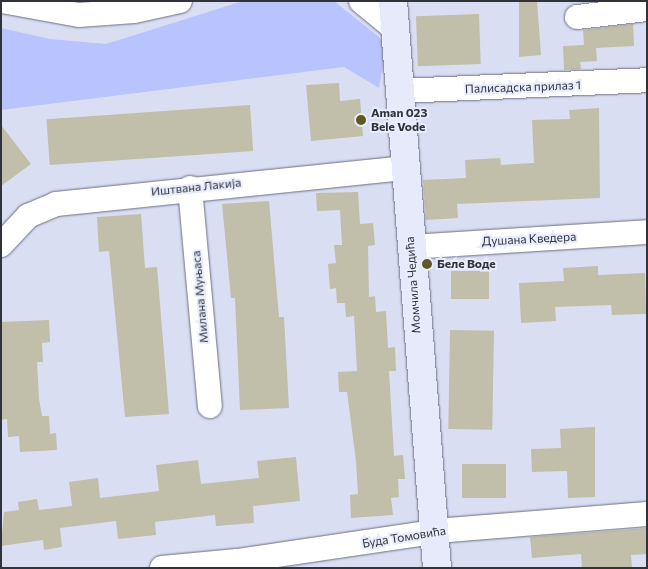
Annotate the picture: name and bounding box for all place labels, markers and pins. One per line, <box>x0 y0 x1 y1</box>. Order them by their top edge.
place label: Aman 023 Bele Vode <box>371 106 427 134</box>
marker: Aman 023 Bele Vode <box>355 114 367 126</box>
place label: Беле Воде <box>437 257 496 271</box>
marker: Беле Воде <box>421 258 433 270</box>

